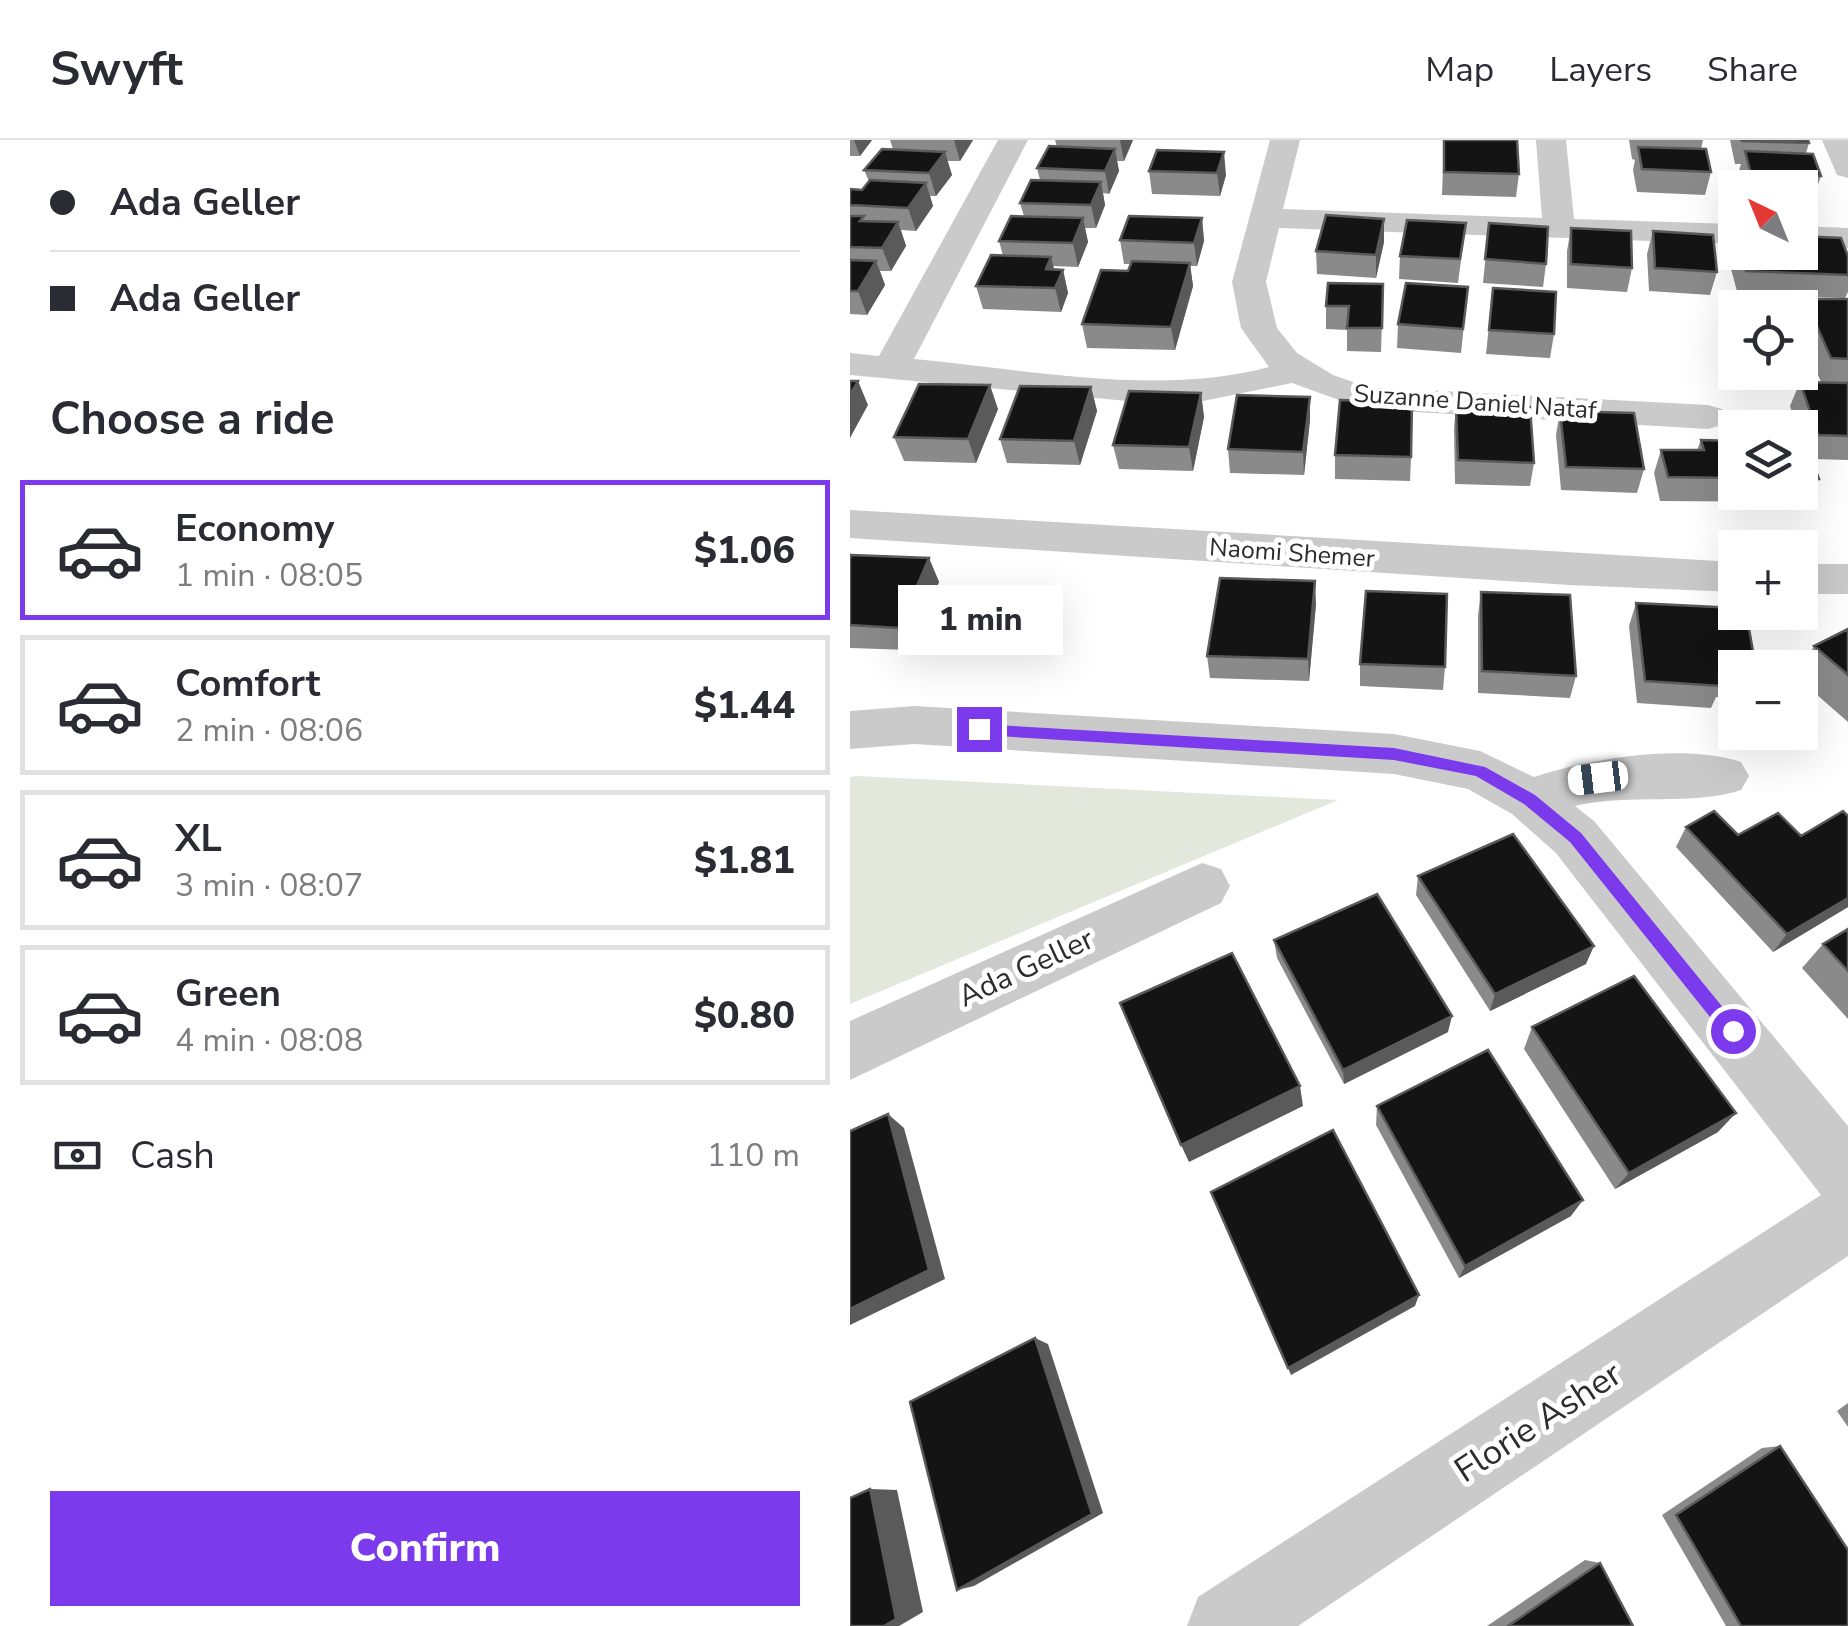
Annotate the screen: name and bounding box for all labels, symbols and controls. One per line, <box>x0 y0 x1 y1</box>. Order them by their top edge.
text: Swyft <box>50 36 183 102</box>
text: Map <box>1425 46 1494 93</box>
text: Layers <box>1549 46 1652 93</box>
text: Share <box>1707 46 1798 93</box>
north arrow <box>1718 170 1818 270</box>
map controls <box>1718 170 1818 750</box>
text: Ada Geller <box>110 177 300 228</box>
text: Ada Geller <box>110 273 300 324</box>
button: locate <box>1718 290 1818 390</box>
street label: Suzanne Daniel Nataf <box>1352 377 1598 427</box>
text: Choose a ride <box>50 389 335 450</box>
button: layers <box>1718 410 1818 510</box>
text: Economy <box>175 503 334 554</box>
icon: car <box>55 505 145 595</box>
text: $1.06 <box>694 525 795 576</box>
street label: Naomi Shemer <box>1208 530 1376 576</box>
button: + <box>1718 530 1818 630</box>
text: 1 min · 08:05 <box>175 554 363 597</box>
callout: 1 min <box>896 584 1062 654</box>
text: 1 min <box>938 598 1023 641</box>
button: − <box>1718 650 1818 750</box>
text: Comfort <box>175 658 320 709</box>
icon: car <box>55 660 145 750</box>
text: $1.44 <box>694 680 795 731</box>
route end <box>957 707 1002 752</box>
text: 2 min · 08:06 <box>175 709 363 752</box>
car <box>1566 759 1630 797</box>
text: XL <box>175 813 222 864</box>
icon: car <box>55 815 145 905</box>
text: $1.81 <box>694 835 795 886</box>
text: 3 min · 08:07 <box>175 864 363 907</box>
street label: Ada Geller <box>952 919 1101 1017</box>
text: Green <box>175 968 281 1019</box>
icon: car <box>55 970 145 1060</box>
text: $0.80 <box>694 990 795 1041</box>
route start <box>1711 1009 1756 1054</box>
text: 4 min · 08:08 <box>175 1019 363 1062</box>
icon: cash <box>50 1128 105 1183</box>
text: Cash <box>130 1130 215 1181</box>
text: 110 m <box>707 1134 800 1177</box>
street label: Florie Asher <box>1445 1350 1631 1494</box>
button: Confirm <box>50 1491 800 1606</box>

